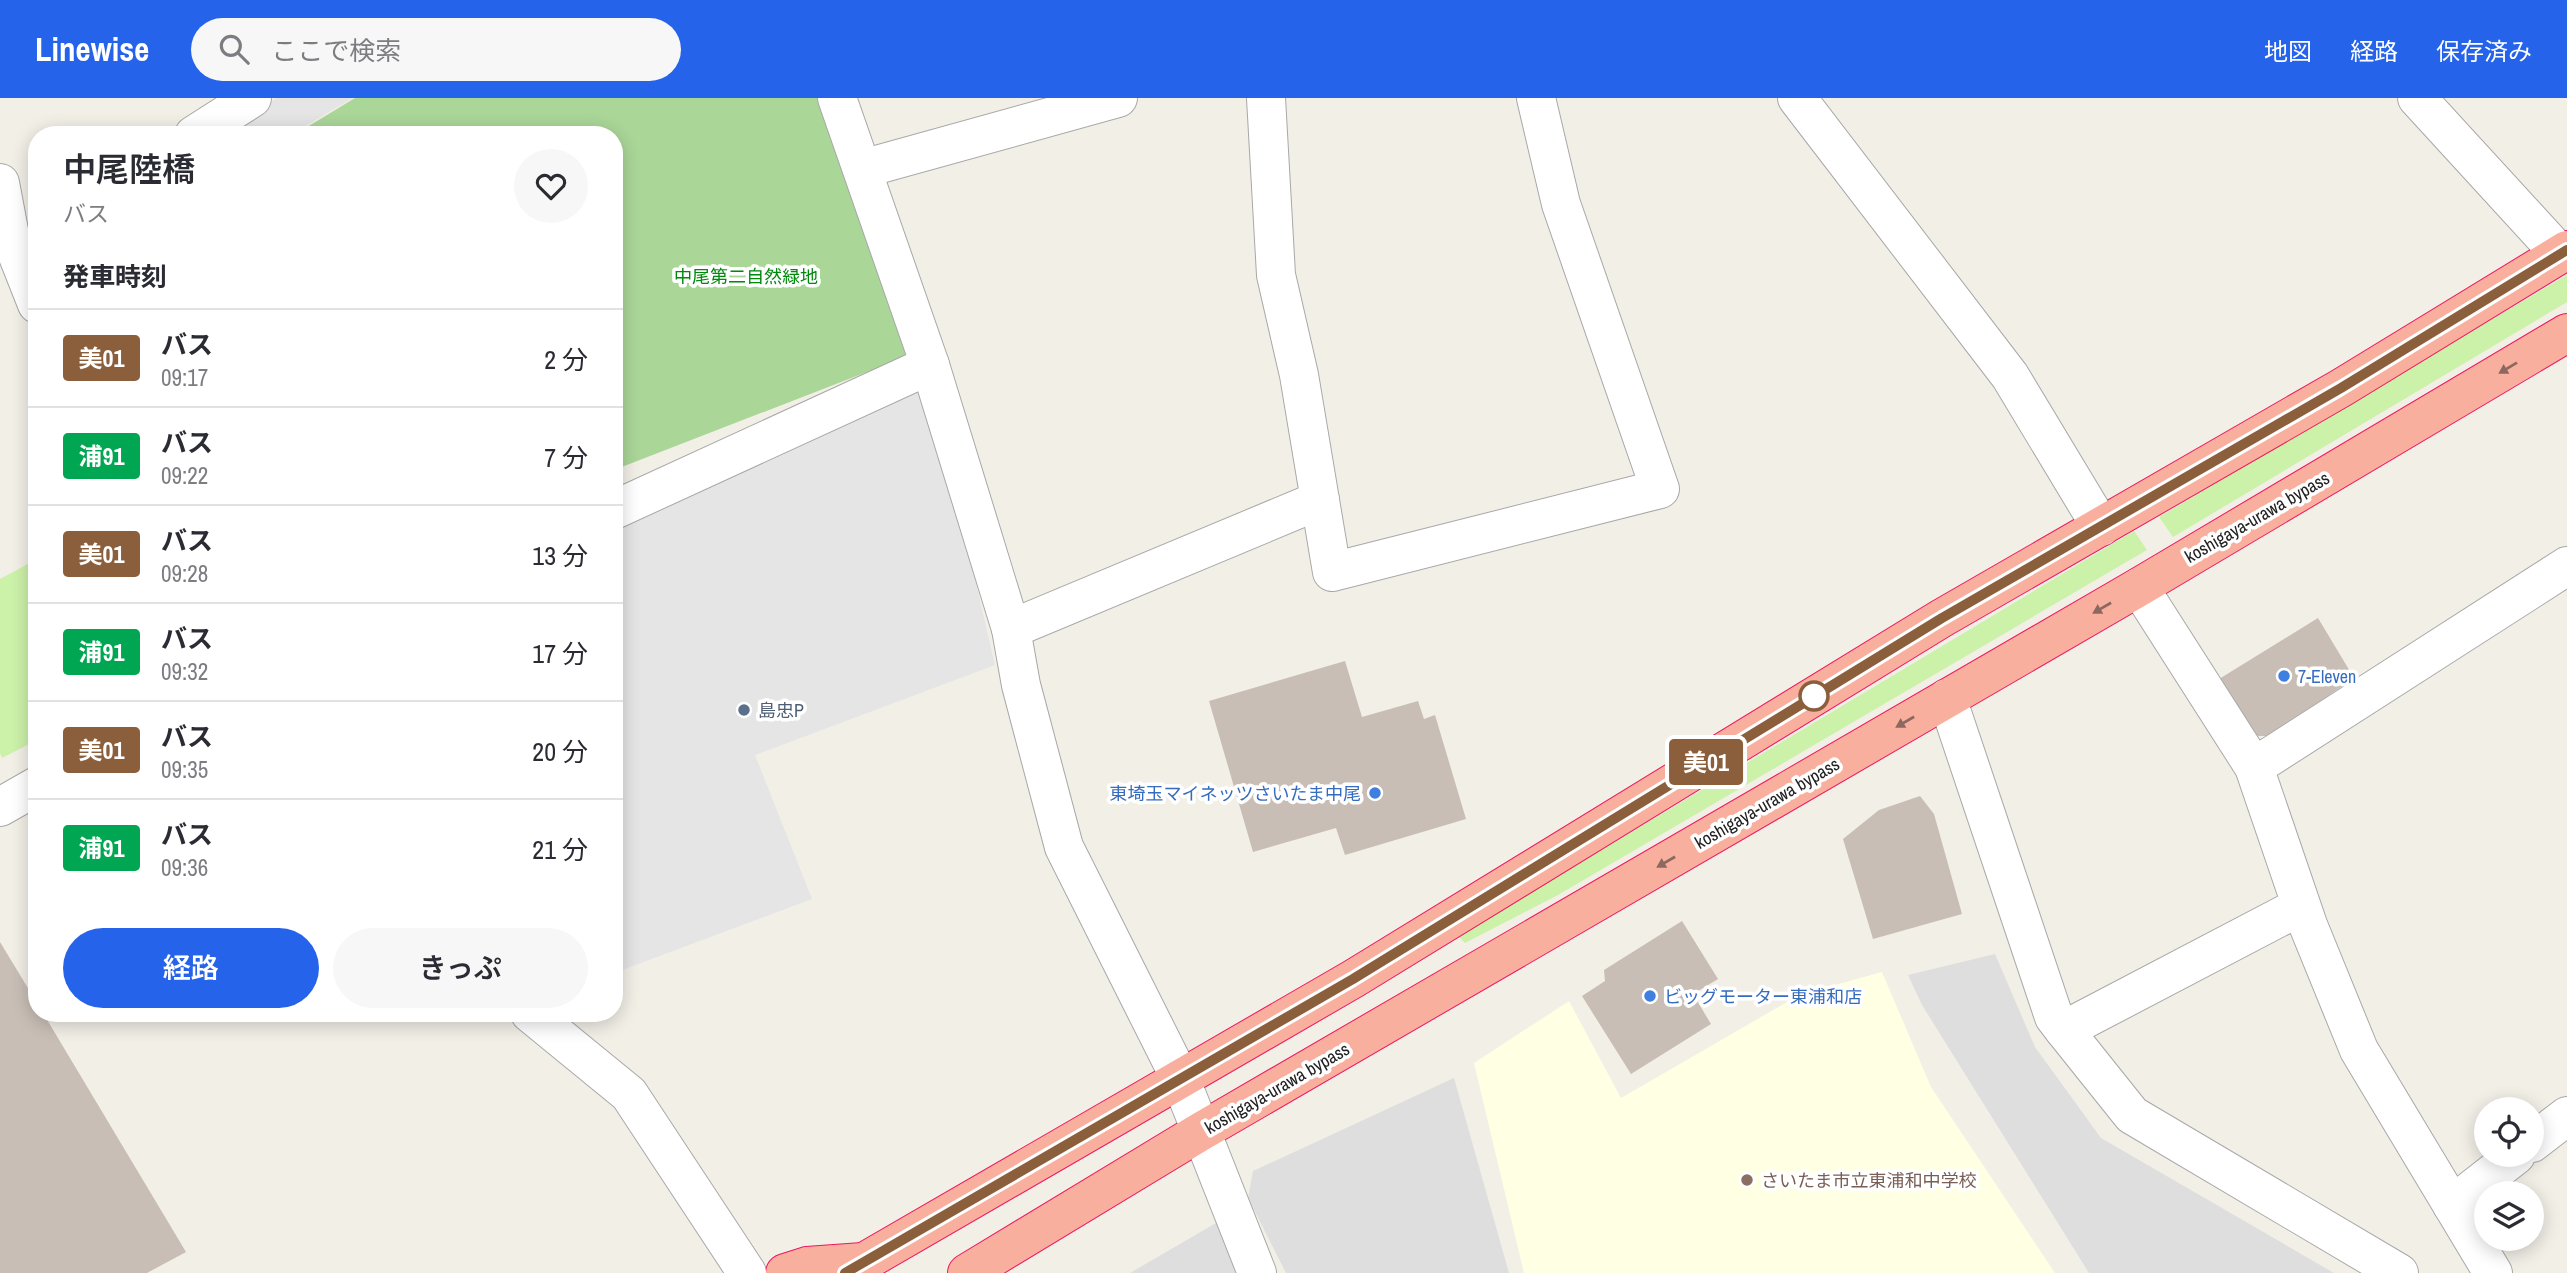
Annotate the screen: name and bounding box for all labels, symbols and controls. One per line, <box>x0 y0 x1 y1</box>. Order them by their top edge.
search box <box>191 18 681 81</box>
text: Linewise <box>35 27 149 71</box>
icon: search <box>215 30 253 68</box>
text: ここで検索 <box>271 33 401 68</box>
text: 地図 <box>2264 35 2312 67</box>
text: 経路 <box>2350 35 2398 67</box>
text: 保存済み <box>2436 35 2532 67</box>
text: 中尾陸橋 <box>63 147 195 191</box>
button: heart <box>514 149 588 223</box>
text: バス <box>63 198 109 229</box>
text: 発車時刻 <box>63 259 167 294</box>
park label: 中尾第二自然緑地 <box>674 264 818 289</box>
text: バス <box>161 327 213 362</box>
text: 美01 <box>79 342 124 374</box>
text: 2 分 <box>544 342 588 377</box>
one-way arrow <box>2499 361 2518 374</box>
text: 09:17 <box>161 362 208 393</box>
text: バス <box>161 425 213 460</box>
text: 浦91 <box>79 440 124 472</box>
text: 7 分 <box>544 440 588 475</box>
text: 09:22 <box>161 460 208 491</box>
street label: koshigaya-urawa bypass <box>2180 465 2334 569</box>
text: バス <box>161 523 213 558</box>
text: 美01 <box>79 538 124 570</box>
text: 13 分 <box>532 538 588 573</box>
text: 09:28 <box>161 558 208 589</box>
one-way arrow <box>2092 602 2112 614</box>
text: バス <box>161 621 213 656</box>
text: 浦91 <box>79 636 124 668</box>
text: 17 分 <box>532 636 588 671</box>
text: 09:32 <box>161 656 208 687</box>
place label: 7-Eleven <box>2298 664 2356 689</box>
marker: 7-Eleven <box>2276 668 2292 684</box>
unlabelled marker <box>1799 681 1829 711</box>
place label: 島忠P <box>758 698 804 723</box>
marker: 島忠P <box>736 702 752 718</box>
one-way arrow <box>1895 716 1915 728</box>
text: バス <box>161 719 213 754</box>
text: 美01 <box>79 734 124 766</box>
text: 20 分 <box>532 734 588 769</box>
line badge: 美01 <box>1666 739 1746 785</box>
text: 美01 <box>1683 746 1729 778</box>
street label: koshigaya-urawa bypass <box>1690 751 1844 855</box>
text: 09:35 <box>161 754 208 785</box>
place label: 東埼玉マイネッツさいたま中尾 <box>1110 781 1361 806</box>
marker: 東埼玉マイネッツさいたま中尾 <box>1367 785 1383 801</box>
text: バス <box>161 817 213 852</box>
text: 浦91 <box>79 832 124 864</box>
text: 21 分 <box>532 832 588 867</box>
text: 09:36 <box>161 852 208 883</box>
one-way arrow <box>1656 855 1676 867</box>
button: 経路 <box>63 928 319 1008</box>
button: きっぷ <box>333 928 588 1008</box>
place label: ビッグモーター東浦和店 <box>1664 984 1862 1009</box>
marker: ビッグモーター東浦和店 <box>1642 988 1658 1004</box>
street label: koshigaya-urawa bypass <box>1200 1036 1354 1140</box>
map controls <box>2474 1097 2544 1251</box>
button: locate <box>2474 1097 2544 1167</box>
place label: さいたま市立東浦和中学校 <box>1761 1168 1976 1193</box>
marker: さいたま市立東浦和中学校 <box>1739 1172 1755 1188</box>
button: layers <box>2474 1181 2544 1251</box>

